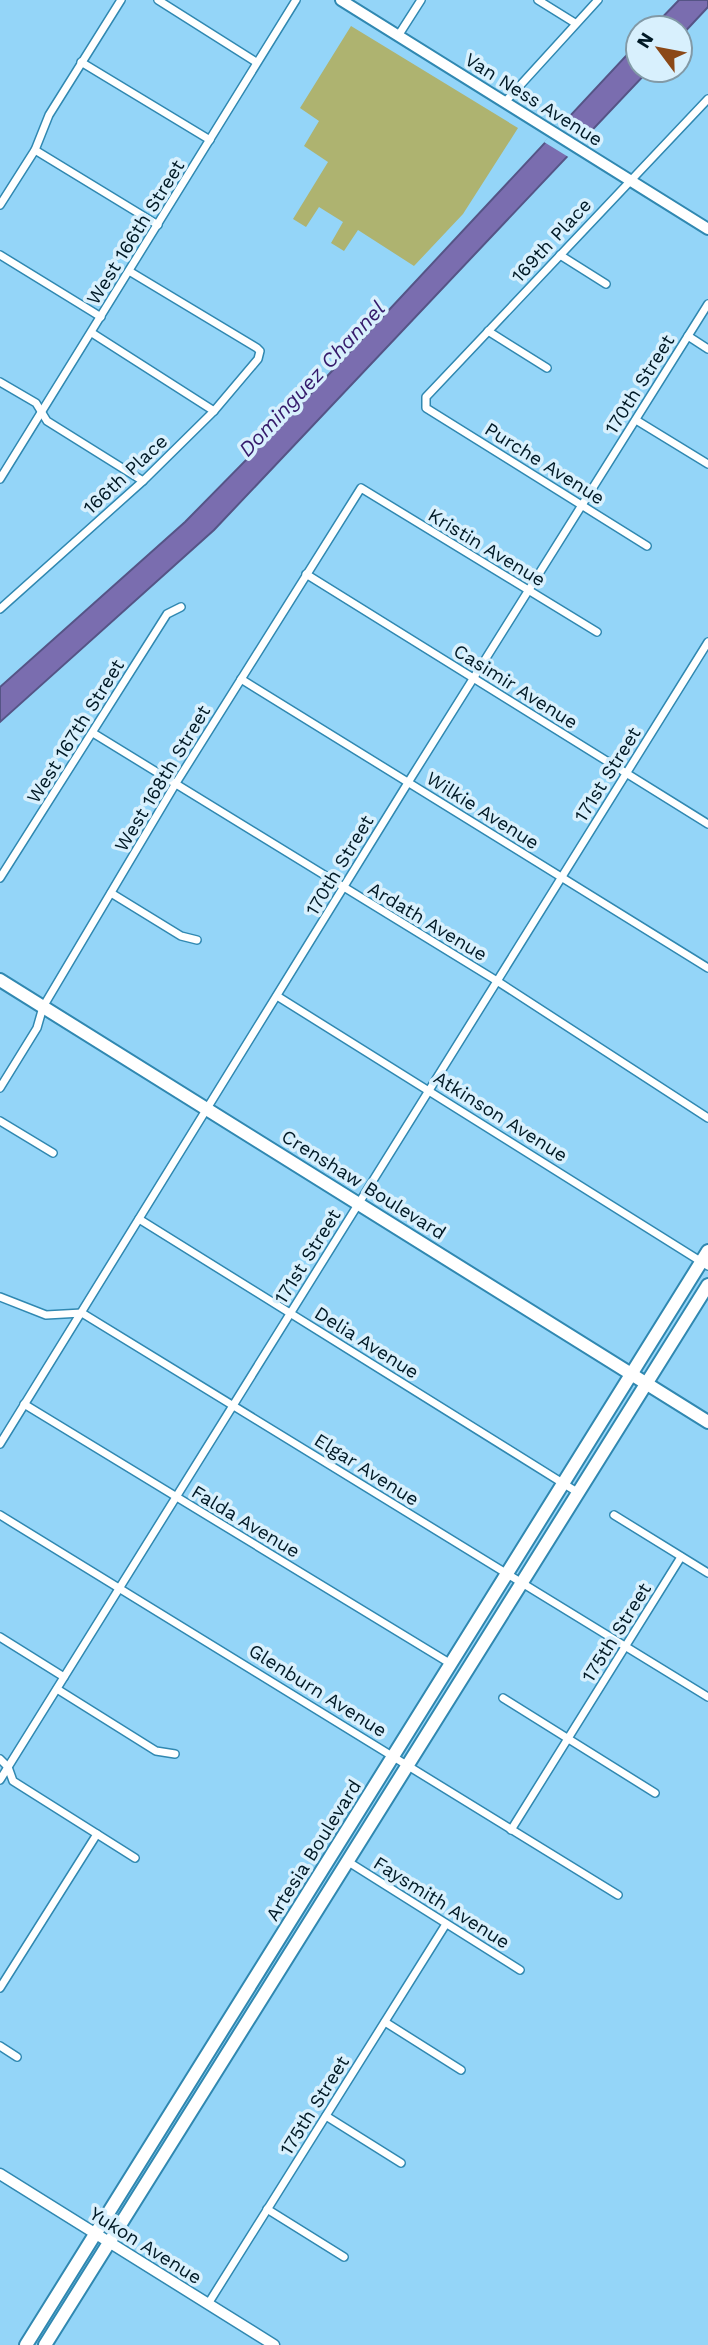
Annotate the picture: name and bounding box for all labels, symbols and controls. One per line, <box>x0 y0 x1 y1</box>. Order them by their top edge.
north arrow <box>624 14 694 84</box>
text: N <box>632 28 658 52</box>
street label: Van Ness Avenue <box>461 48 607 151</box>
street label: West 166th Street <box>82 156 189 309</box>
street label: 169th Place <box>507 193 596 287</box>
water label: Dominguez Channel <box>233 296 390 462</box>
street label: 170th Street <box>600 330 679 438</box>
street label: Purche Avenue <box>481 417 609 509</box>
street label: 166th Place <box>79 430 172 519</box>
street label: Kristin Avenue <box>424 503 550 592</box>
street label: Casimir Avenue <box>449 639 582 734</box>
street label: West 167th Street <box>22 655 129 808</box>
street label: West 168th Street <box>110 701 215 856</box>
street label: 171st Street <box>569 723 646 826</box>
street label: Wilkie Avenue <box>422 767 543 854</box>
street label: 170th Street <box>300 811 378 920</box>
street label: Ardath Avenue <box>364 877 491 966</box>
street label: Atkinson Avenue <box>430 1066 572 1167</box>
street label: Crenshaw Boulevard <box>277 1125 450 1244</box>
street label: 171st Street <box>269 1205 346 1308</box>
street label: Delia Avenue <box>310 1301 423 1384</box>
street label: Elgar Avenue <box>310 1428 423 1511</box>
street label: Falda Avenue <box>187 1480 304 1563</box>
street label: 175th Street <box>577 1578 656 1686</box>
street label: Glenburn Avenue <box>244 1639 391 1742</box>
street label: Artesia Boulevard <box>261 1775 366 1925</box>
street label: Faysmith Avenue <box>369 1851 514 1954</box>
street label: 175th Street <box>275 2051 354 2159</box>
street label: Yukon Avenue <box>85 2202 206 2289</box>

